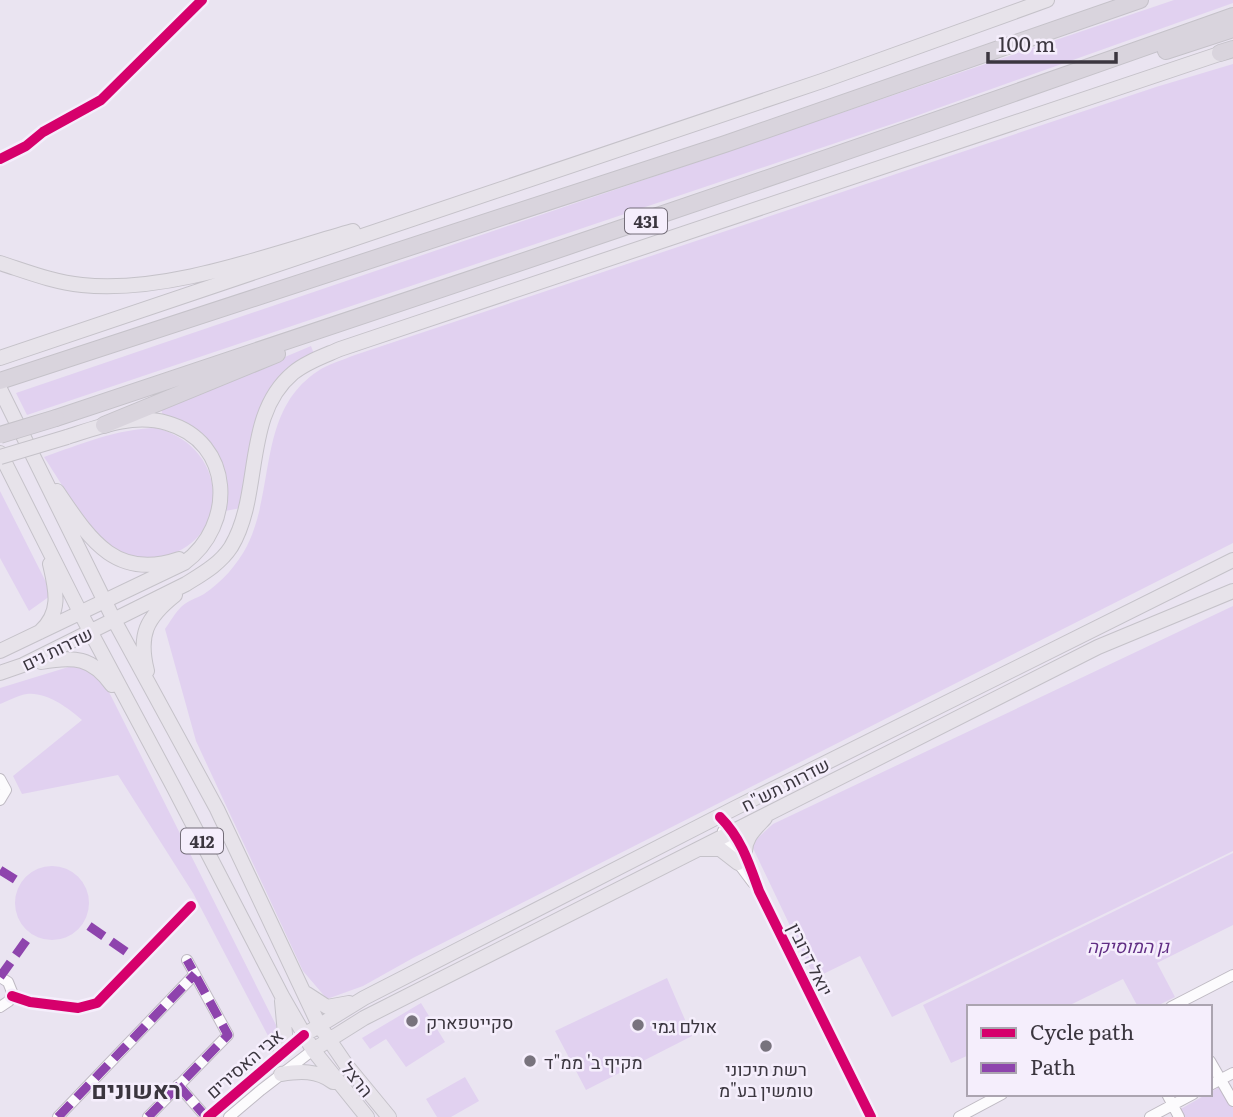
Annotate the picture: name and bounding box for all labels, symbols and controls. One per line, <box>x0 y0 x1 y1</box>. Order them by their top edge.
scale bar <box>988 21 1116 65</box>
text: 100 m <box>998 27 1055 58</box>
road number: 431 <box>625 209 667 234</box>
street label: שדרות נים <box>17 619 97 677</box>
street label: שדרות תש"ח <box>736 750 834 818</box>
road number: 412 <box>181 828 223 854</box>
street label: יואל דרובין <box>782 918 840 1000</box>
park label: גן המוסיקה <box>1087 932 1170 959</box>
legend <box>967 1005 1212 1096</box>
place label: סקייטפארק <box>426 1008 513 1035</box>
place label: אולם גמי <box>652 1012 717 1039</box>
marker: סקייטפארק <box>404 1013 420 1029</box>
text: Cycle path <box>1030 1015 1134 1046</box>
marker: אולם גמי <box>630 1017 646 1033</box>
street label: אבי האסירים <box>199 1022 289 1104</box>
marker: רשת תיכוני טומשין בע"מ <box>758 1038 774 1054</box>
place label: מקיף ב' ממ"ד <box>544 1048 643 1075</box>
text: Path <box>1030 1050 1076 1081</box>
marker: מקיף ב' ממ"ד <box>522 1053 538 1069</box>
place label: רשת תיכוני טומשין בע"מ <box>719 1055 813 1103</box>
street label: הרצל <box>335 1056 381 1102</box>
district label: ראשונים <box>91 1071 181 1106</box>

